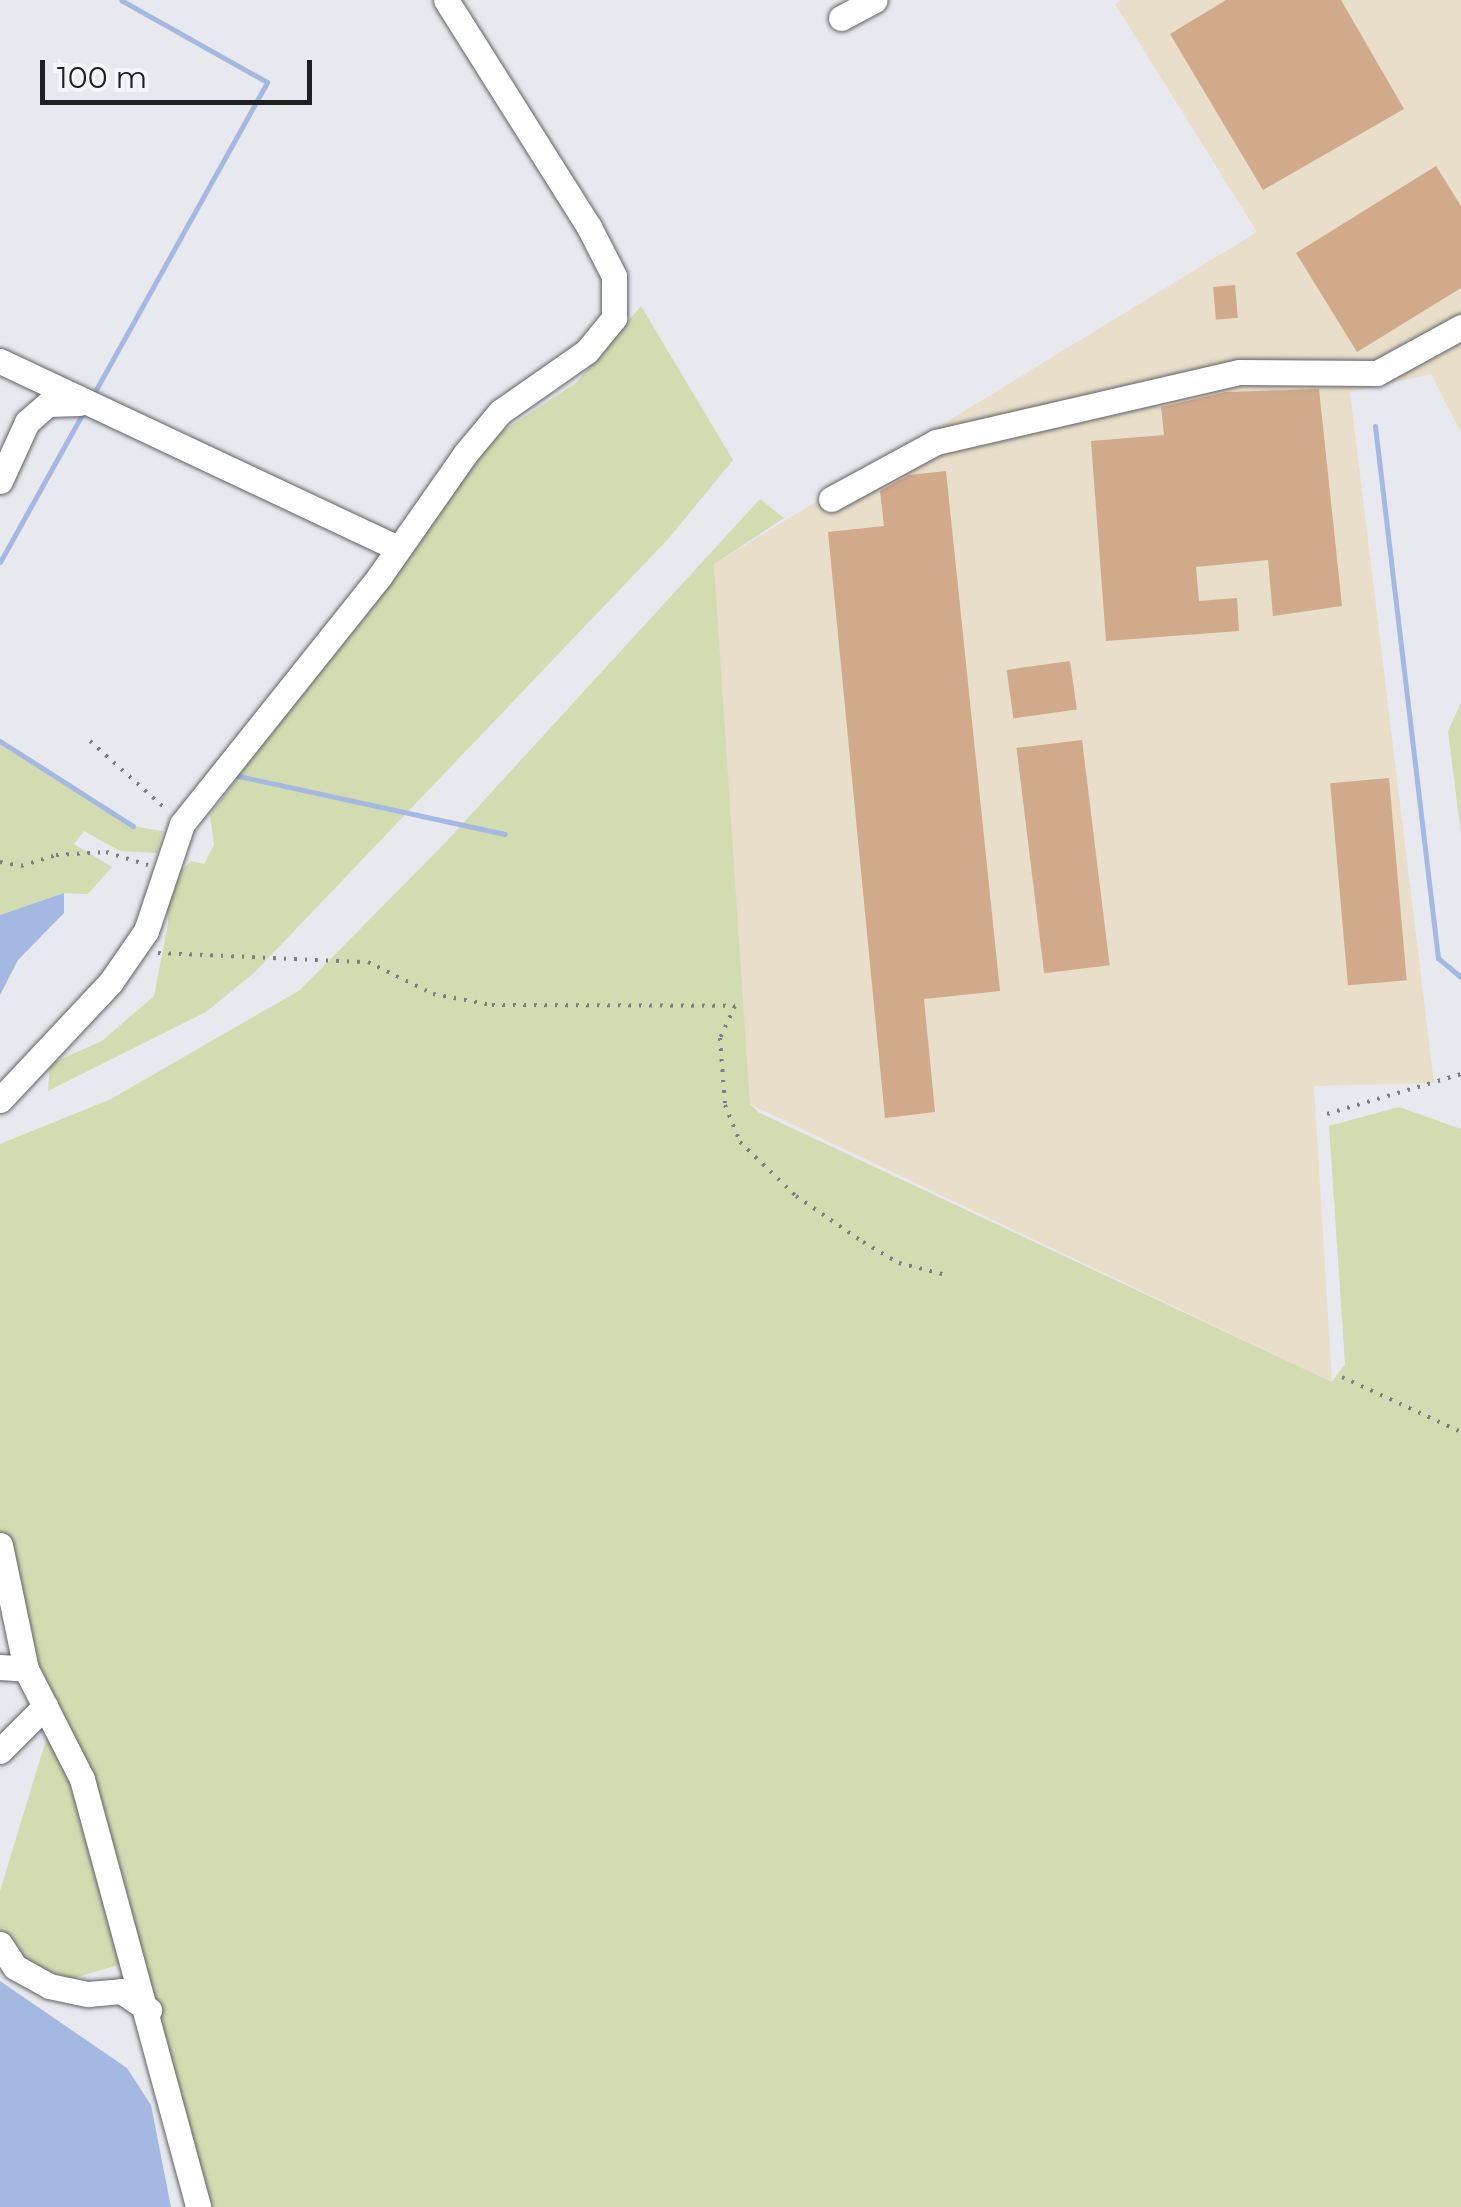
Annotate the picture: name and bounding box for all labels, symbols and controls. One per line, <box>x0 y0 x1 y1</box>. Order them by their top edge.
scale bar <box>45 40 318 102</box>
text: 100 m <box>57 59 147 96</box>

